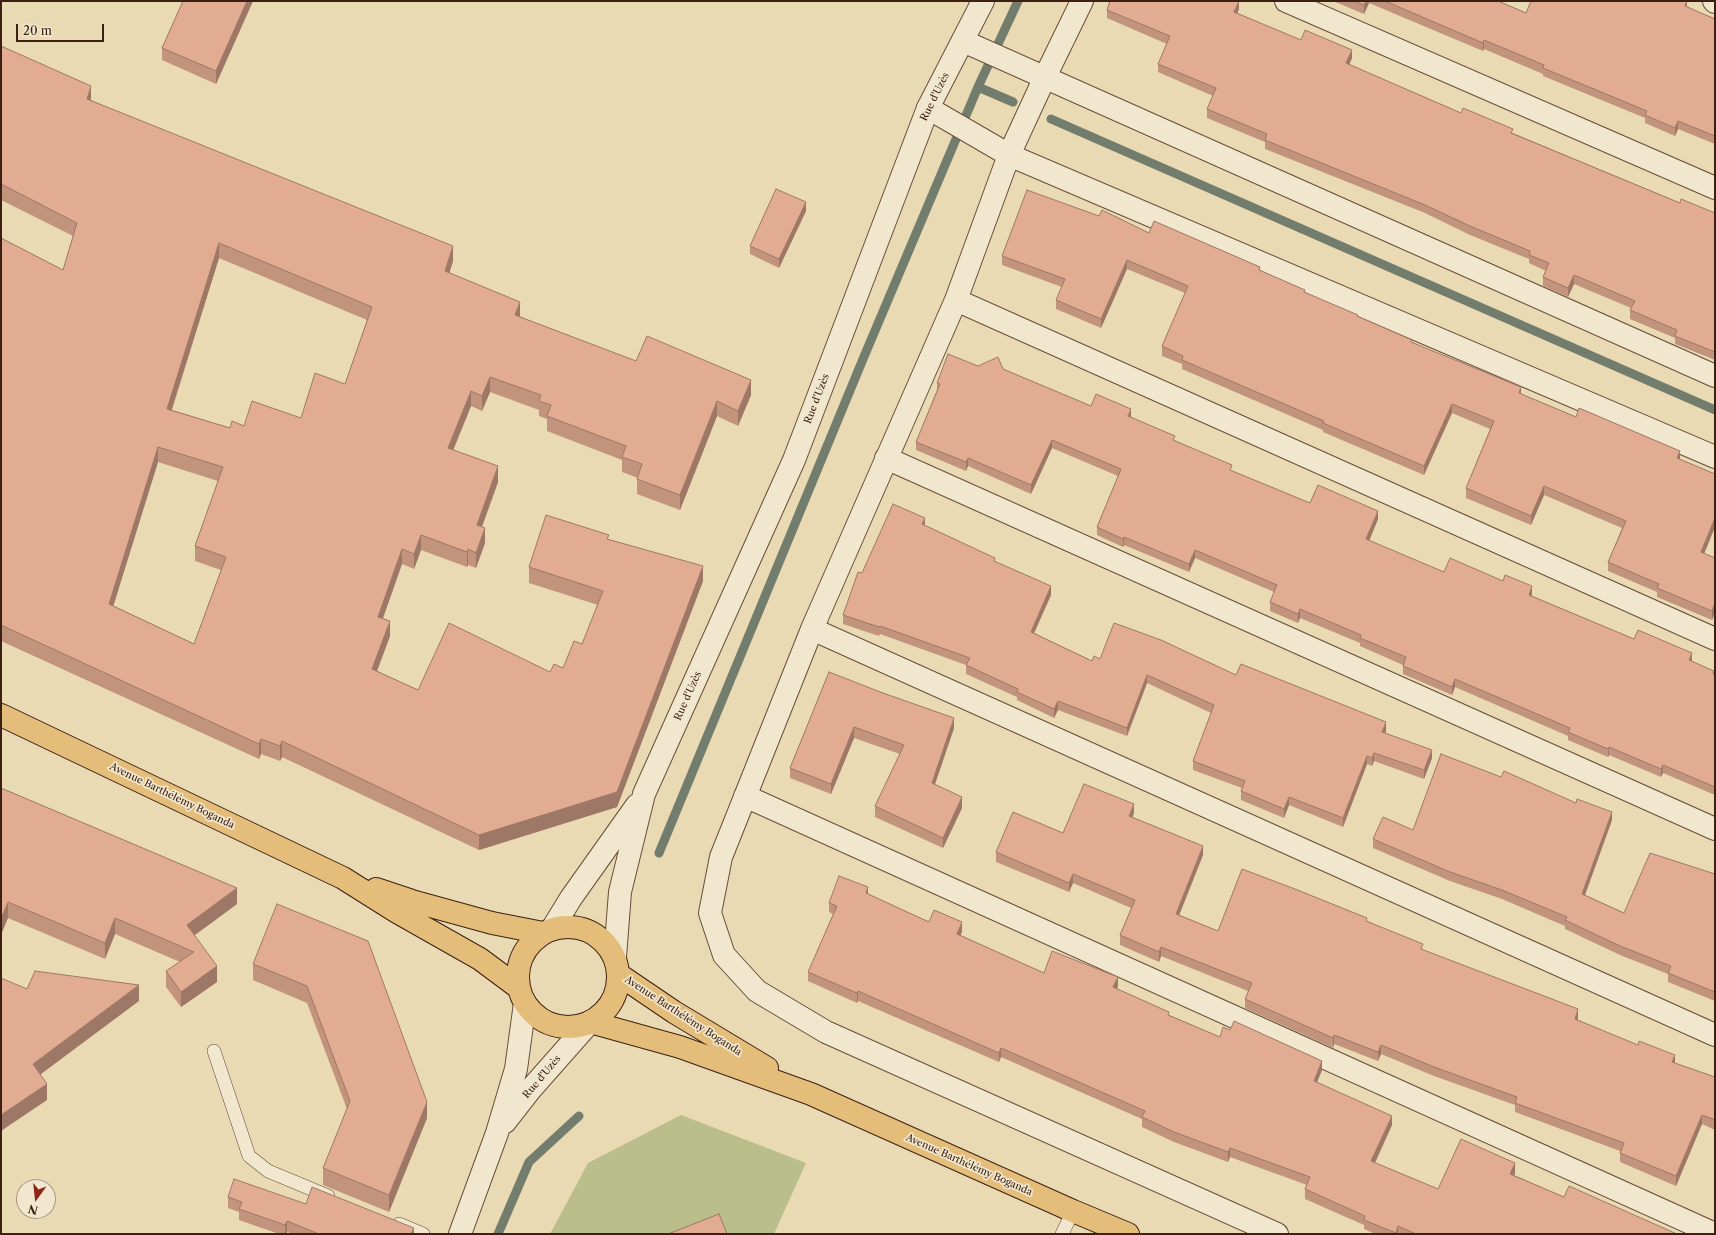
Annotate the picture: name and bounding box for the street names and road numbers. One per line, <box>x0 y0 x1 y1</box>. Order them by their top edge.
street label: Rue d'Uzès <box>918 71 952 123</box>
street label: Rue d'Uzès <box>802 372 832 426</box>
street label: Rue d'Uzès <box>672 670 704 722</box>
street label: Avenue Barthélémy Boganda <box>108 761 236 831</box>
street label: Avenue Barthélémy Boganda <box>622 974 744 1058</box>
street label: Rue d'Uzès <box>521 1053 563 1101</box>
street label: Avenue Barthélémy Boganda <box>904 1132 1034 1198</box>

